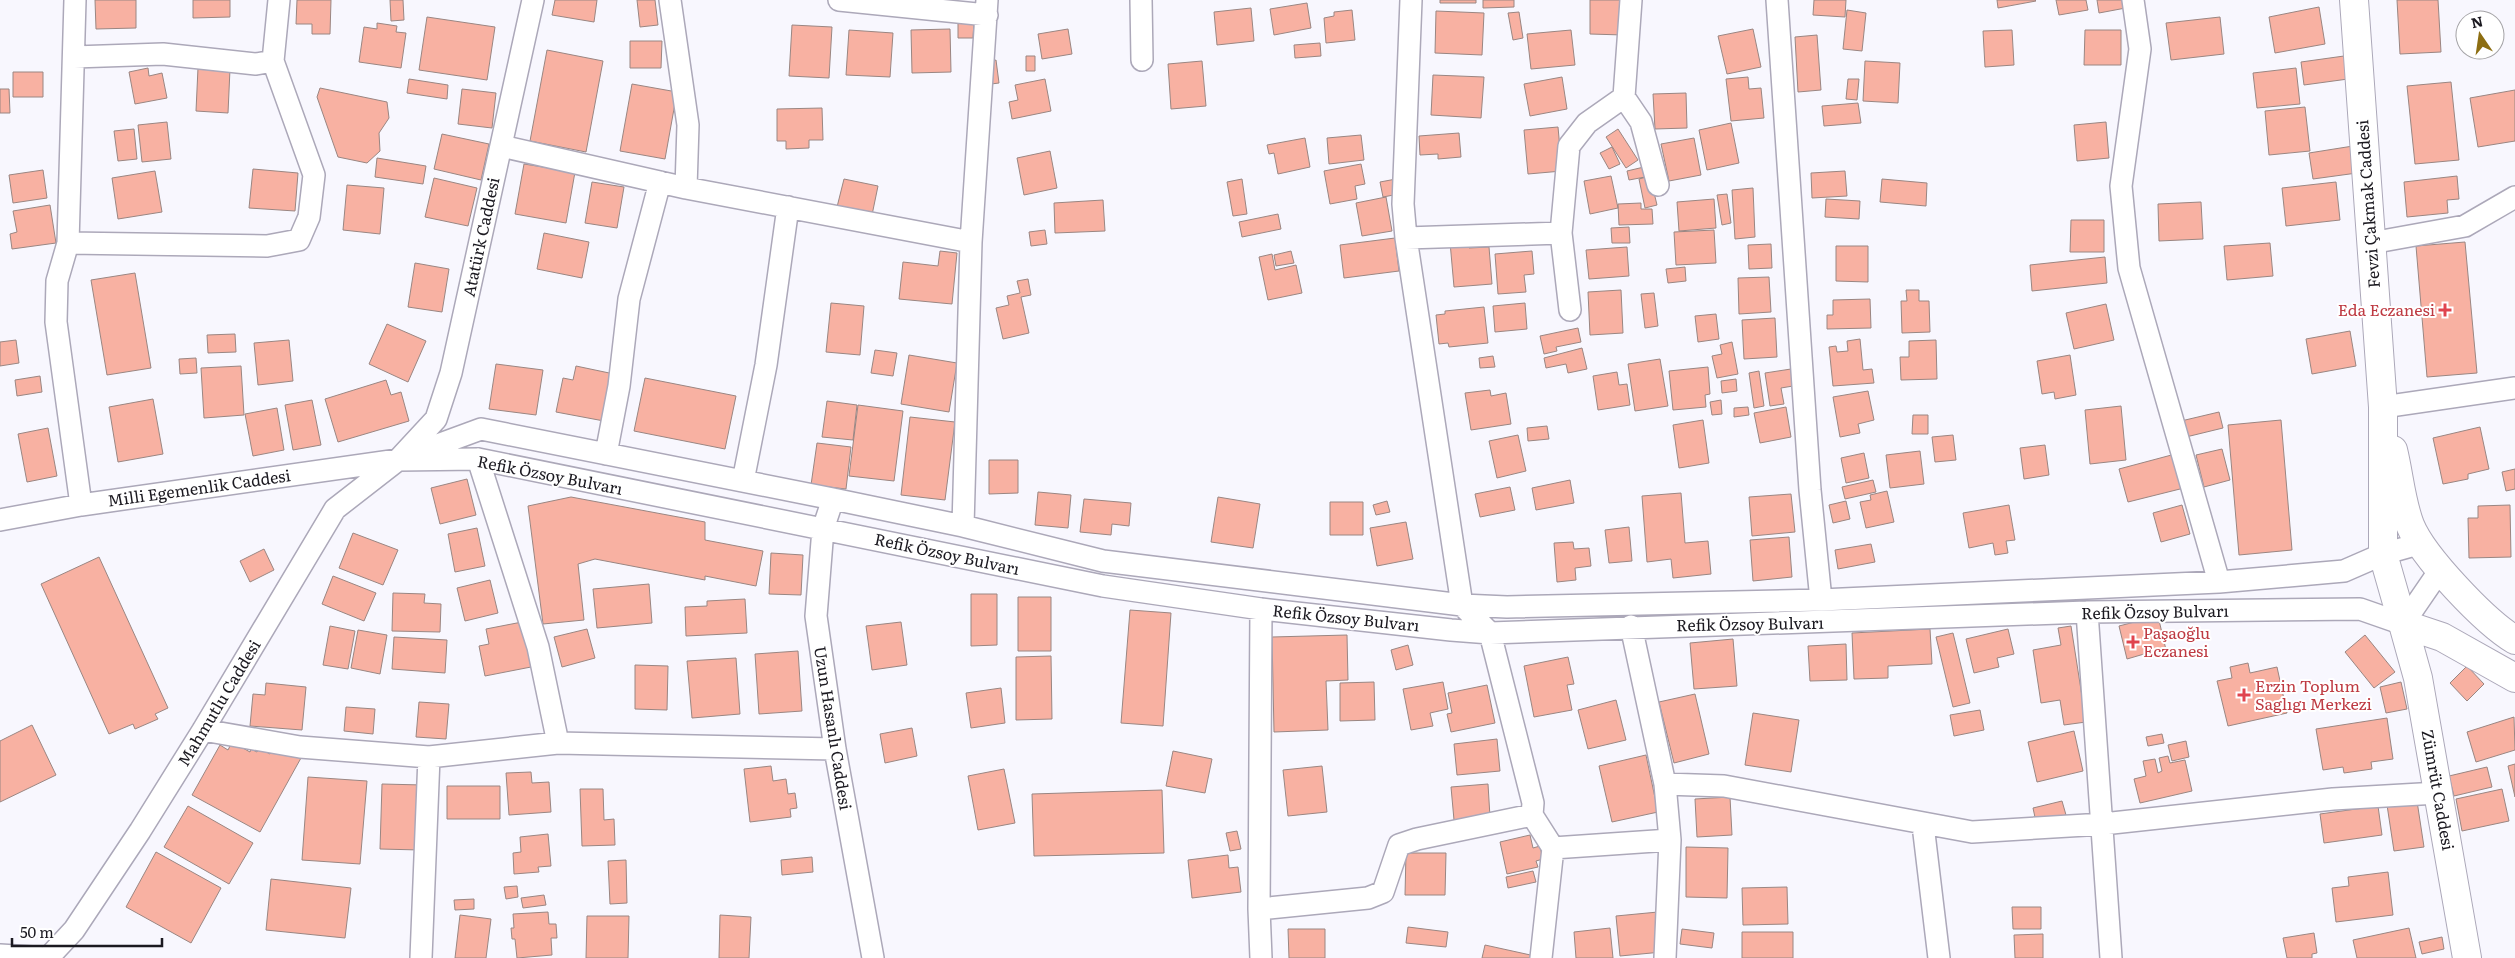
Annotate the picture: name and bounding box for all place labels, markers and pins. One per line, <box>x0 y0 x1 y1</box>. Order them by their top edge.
place label: Eda Eczanesi <box>2338 297 2435 321</box>
marker: Eda Eczanesi <box>2439 304 2451 316</box>
place label: Paşaoğlu Eczanesi <box>2143 620 2210 662</box>
marker: Paşaoğlu Eczanesi <box>2127 636 2139 648</box>
place label: Erzin Toplum Saglıgı Merkezi <box>2255 673 2372 715</box>
marker: Erzin Toplum Saglıgı Merkezi <box>2237 688 2251 702</box>

